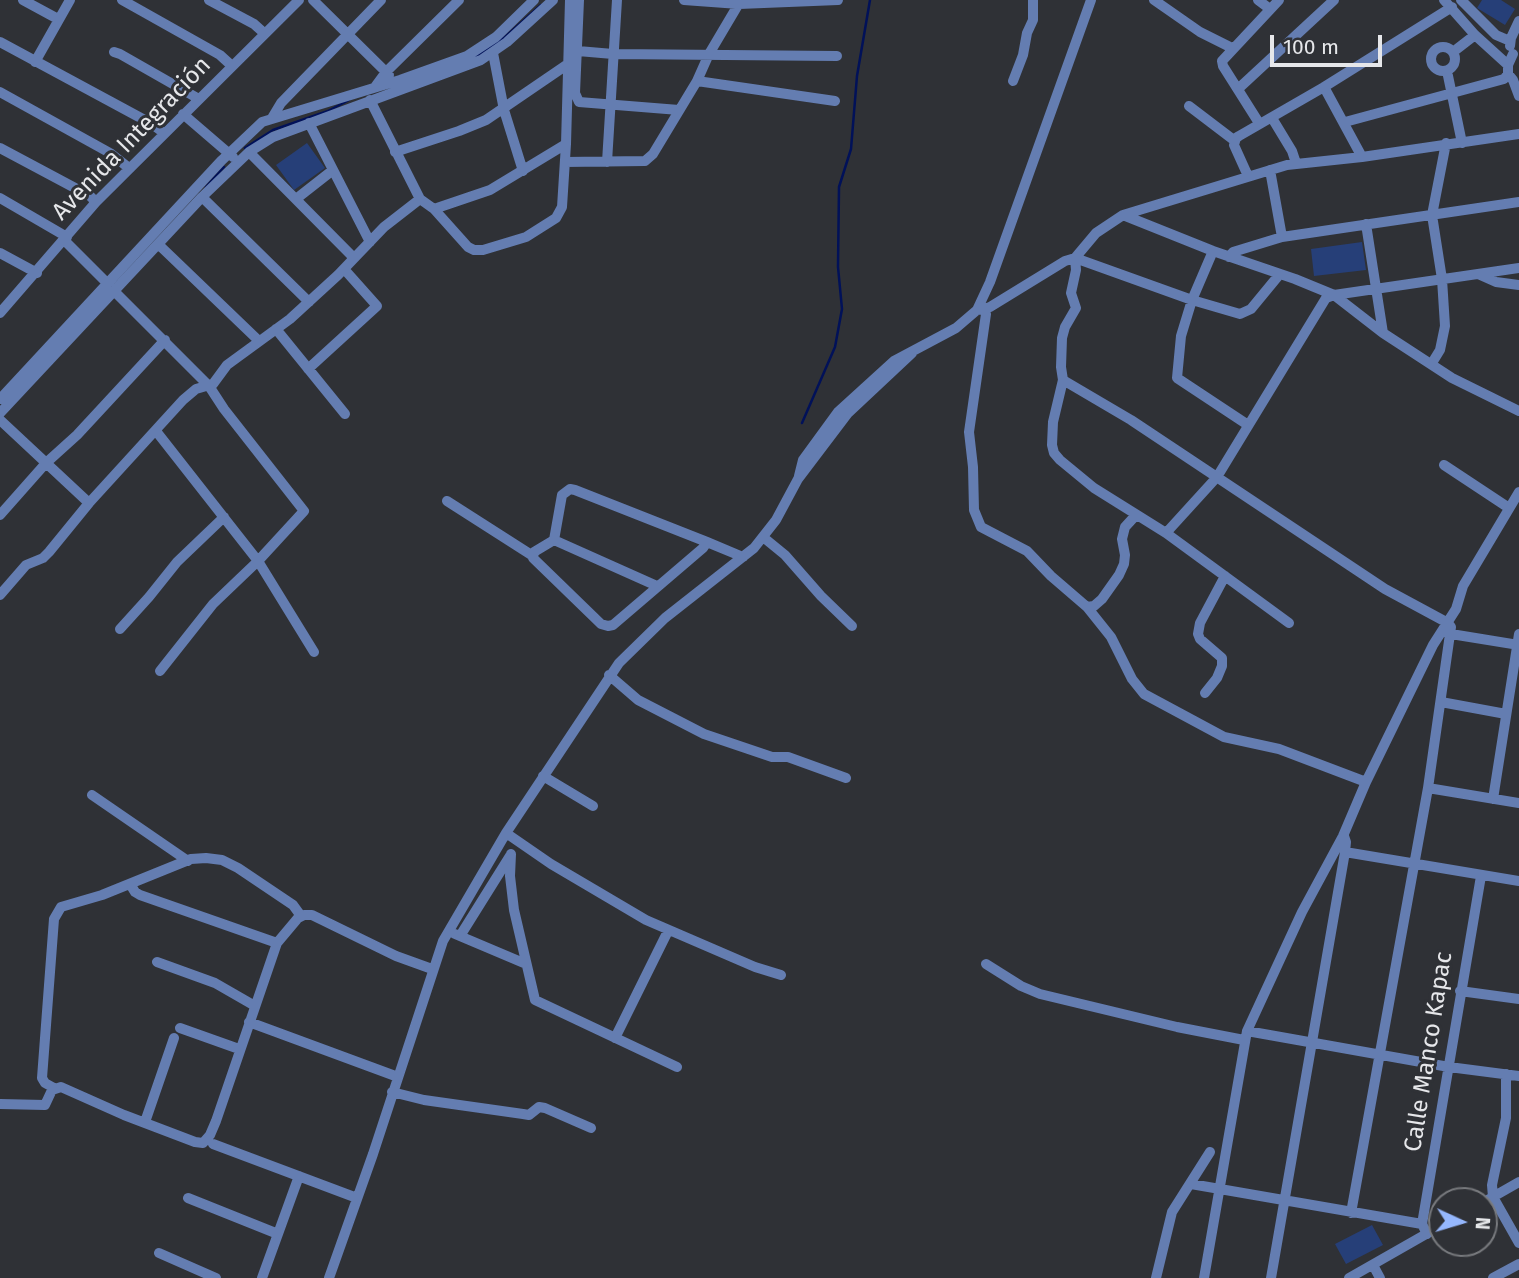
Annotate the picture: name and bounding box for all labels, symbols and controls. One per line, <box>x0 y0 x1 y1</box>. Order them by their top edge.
scale bar <box>1274 21 1386 65</box>
text: 100 m <box>1283 34 1339 60</box>
street label: Avenida Integración <box>47 51 217 227</box>
street label: Calle Manco Kapac <box>1399 950 1459 1154</box>
north arrow <box>1428 1187 1498 1257</box>
text: N <box>1471 1216 1494 1230</box>

